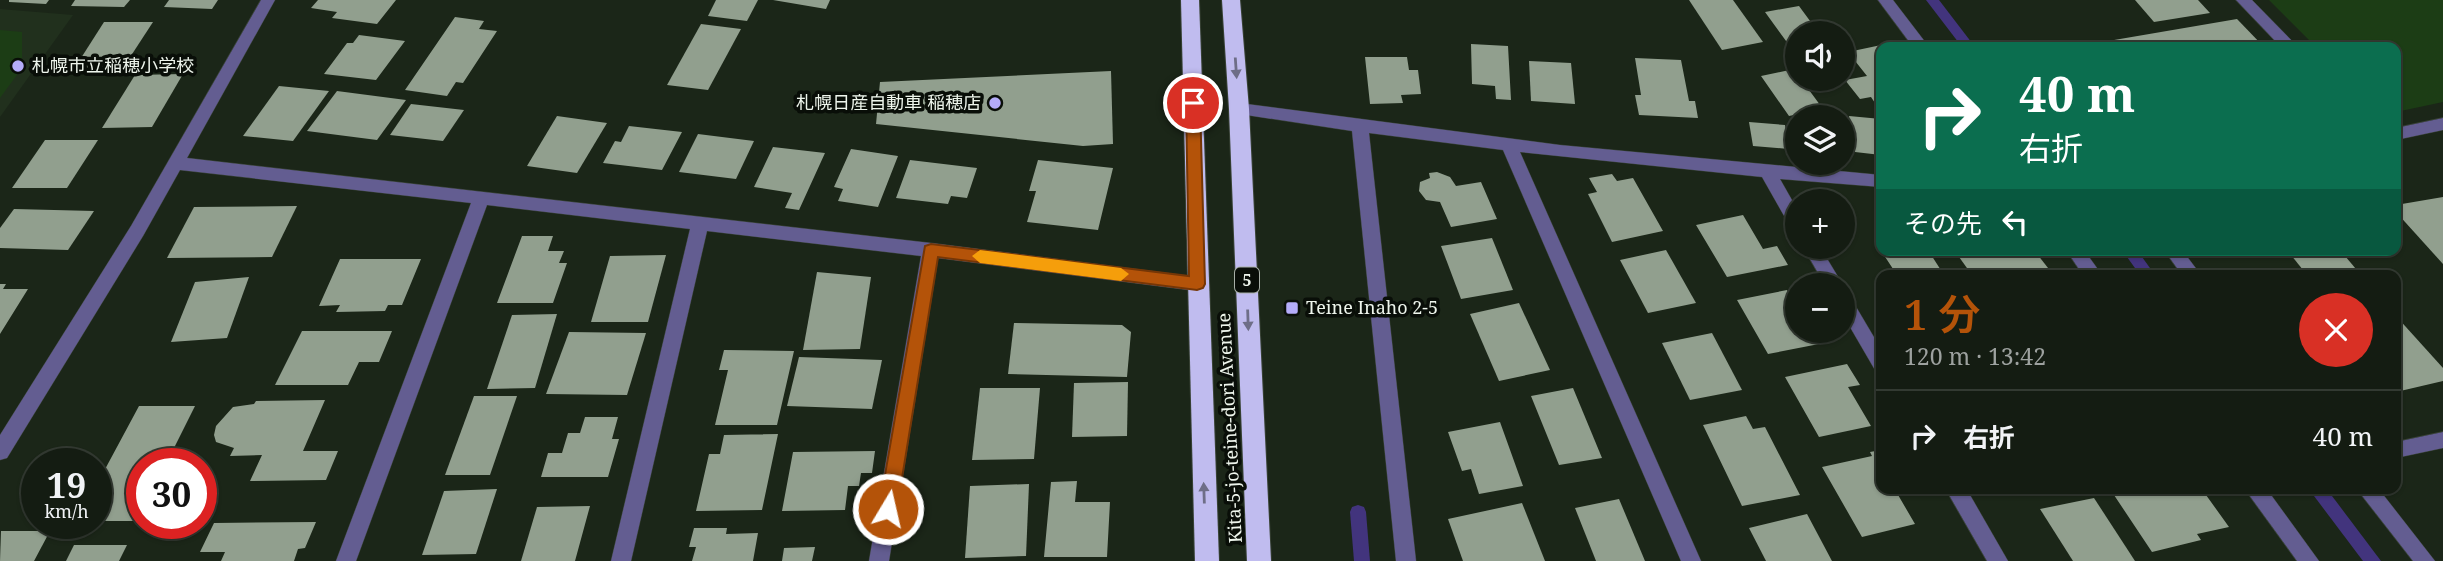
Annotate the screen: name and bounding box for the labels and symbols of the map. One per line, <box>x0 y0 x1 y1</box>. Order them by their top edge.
place label: 札幌市立稲穂小学校 <box>32 53 194 77</box>
one-way arrow <box>1231 57 1242 79</box>
marker: 札幌市立稲穂小学校 <box>10 58 26 74</box>
pin <box>1163 73 1223 133</box>
place label: 札幌日産自動車 稲穂店 <box>796 90 981 114</box>
marker: 札幌日産自動車 稲穂店 <box>987 95 1003 111</box>
road number: 5 <box>1235 268 1259 292</box>
place label: Teine Inaho 2-5 <box>1306 295 1438 319</box>
marker: Teine Inaho 2-5 <box>1284 300 1300 316</box>
one-way arrow <box>1243 309 1254 331</box>
street label: Kita-5-jo-teine-dori Avenue <box>1211 312 1247 544</box>
speed limit sign: 30 <box>126 448 217 539</box>
position arrow <box>851 472 925 546</box>
one-way arrow <box>1199 482 1210 504</box>

